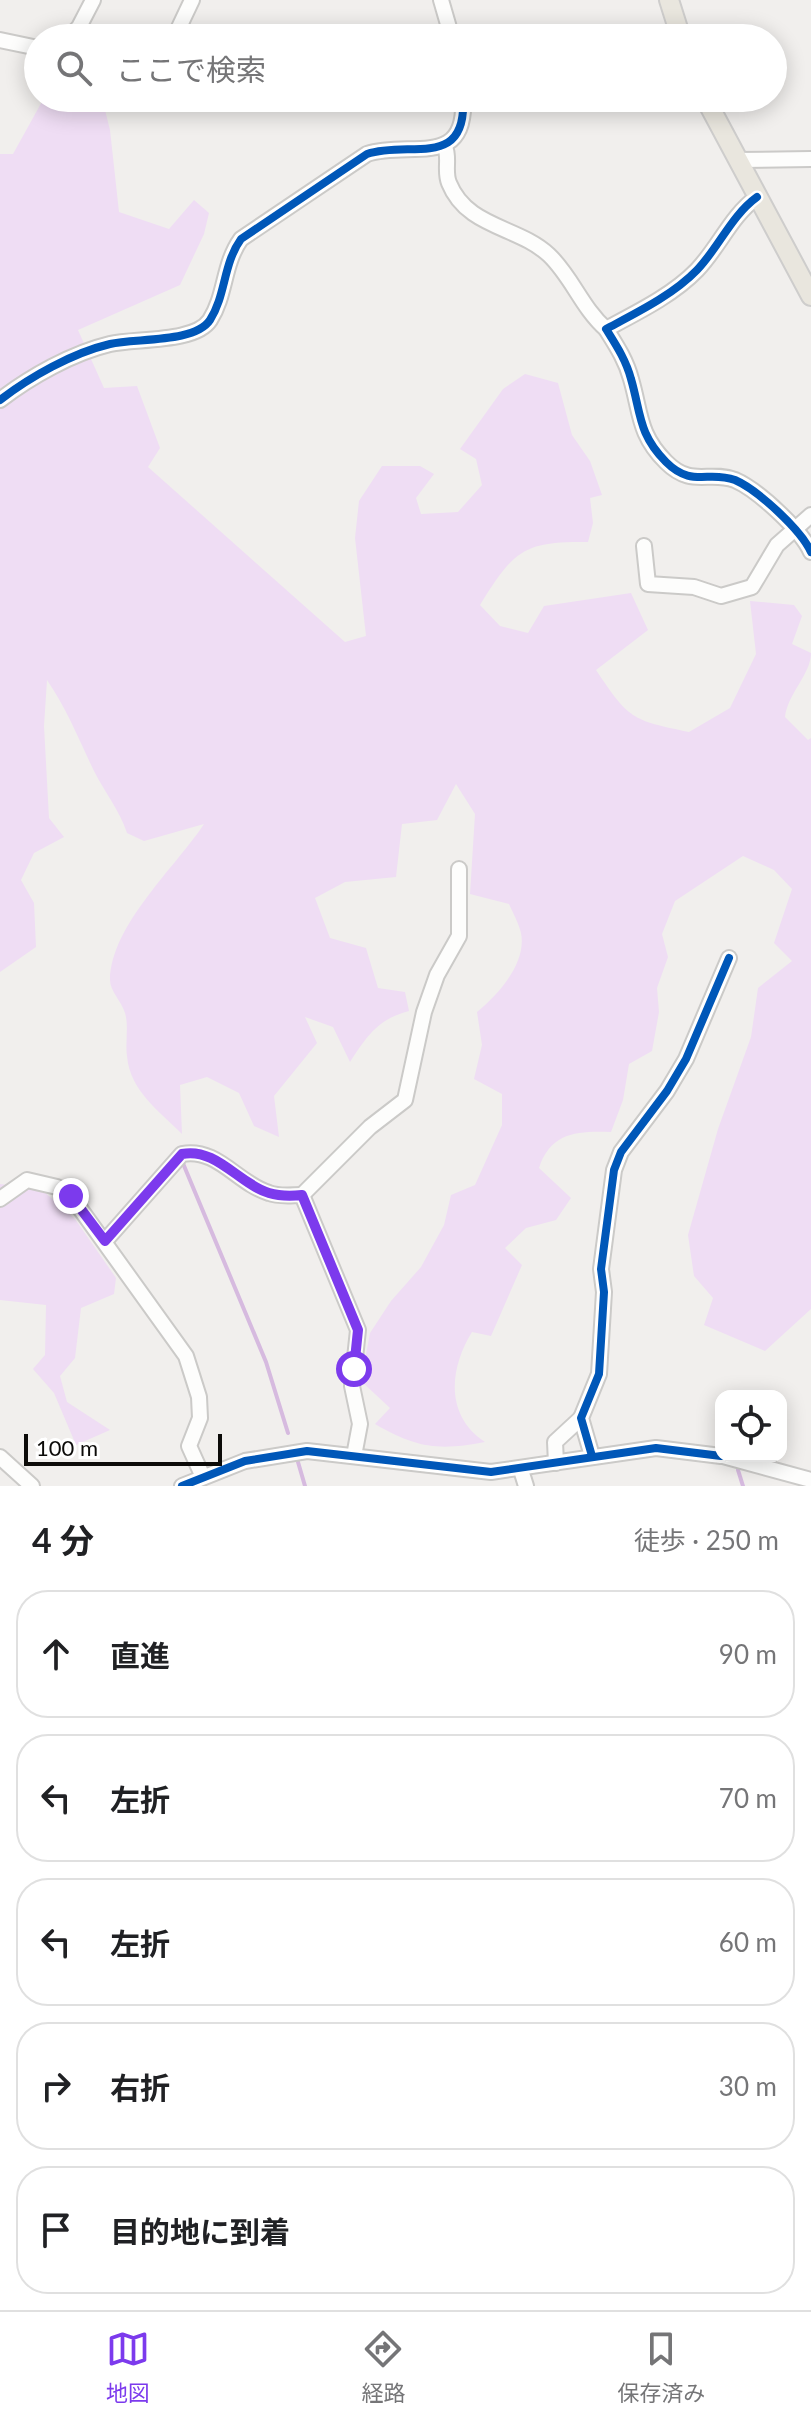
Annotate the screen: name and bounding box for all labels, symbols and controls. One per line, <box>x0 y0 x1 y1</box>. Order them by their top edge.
search box <box>24 24 787 112</box>
icon: search <box>52 46 96 90</box>
text: ここで検索 <box>116 51 266 87</box>
route end <box>53 1178 89 1214</box>
route start <box>336 1351 372 1387</box>
map controls <box>715 1390 787 1462</box>
button: locate <box>715 1390 787 1462</box>
scale bar <box>24 1430 222 1466</box>
text: 100 m <box>36 1434 98 1461</box>
text: 4 分 <box>32 1519 94 1560</box>
text: 徒歩 · 250 m <box>634 1524 779 1556</box>
icon: ahead <box>34 1632 78 1676</box>
text: 直進 <box>110 1637 170 1673</box>
text: 90 m <box>719 1638 777 1670</box>
icon: left <box>34 1776 78 1820</box>
text: 左折 <box>110 1781 170 1817</box>
text: 70 m <box>719 1782 777 1814</box>
icon: left <box>34 1920 78 1964</box>
text: 左折 <box>110 1925 170 1961</box>
text: 60 m <box>719 1926 777 1958</box>
icon: right <box>34 2064 78 2108</box>
text: 右折 <box>110 2069 170 2105</box>
text: 30 m <box>719 2070 777 2102</box>
icon: arrive <box>34 2208 78 2252</box>
text: 目的地に到着 <box>110 2213 290 2249</box>
tab: 地図 <box>106 2327 150 2407</box>
tab: 経路 <box>361 2327 405 2407</box>
tab: 保存済み <box>617 2327 705 2407</box>

